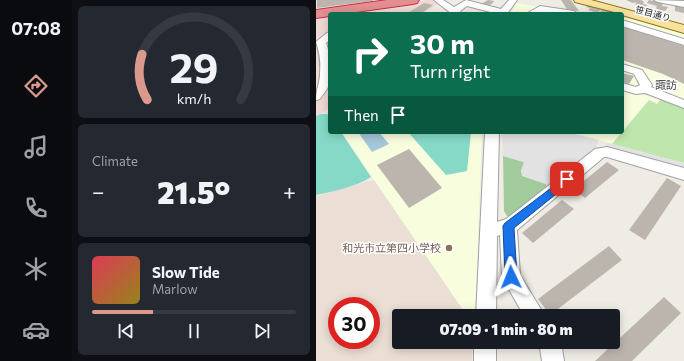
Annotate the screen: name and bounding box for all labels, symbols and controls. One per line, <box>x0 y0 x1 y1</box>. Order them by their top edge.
street label: 笹目通り <box>634 4 672 23</box>
text: 07:08 <box>11 17 61 39</box>
text: 30 m <box>410 26 475 60</box>
icon: right <box>344 28 396 80</box>
text: 29 <box>169 41 219 92</box>
text: Turn right <box>410 60 490 82</box>
icon: directions <box>22 72 50 100</box>
district label: 諏訪 <box>655 78 677 91</box>
text: km/h <box>177 89 211 107</box>
icon: arrive <box>387 104 409 126</box>
text: Then <box>344 106 379 124</box>
icon: music <box>22 133 50 161</box>
text: Climate <box>92 153 138 169</box>
pin <box>550 162 584 196</box>
icon: arrive <box>556 168 578 190</box>
text: 21.5° <box>157 173 230 210</box>
text: − <box>92 178 105 205</box>
text: + <box>283 178 296 205</box>
icon: phone <box>22 194 50 222</box>
place label: 和光市立第四小学校 <box>342 241 441 254</box>
marker: 和光市立第四小学校 <box>444 243 454 253</box>
icon: climate <box>22 255 50 283</box>
position arrow <box>490 256 532 298</box>
text: Slow Tide <box>152 263 220 281</box>
text: Marlow <box>152 281 198 297</box>
speed limit sign: 30 <box>328 297 380 349</box>
icon: car <box>22 316 50 344</box>
icon: previous <box>115 320 137 342</box>
icon: pause <box>183 320 205 342</box>
icon: next <box>251 320 273 342</box>
text: 07:09 · 1 min · 80 m <box>439 320 573 338</box>

